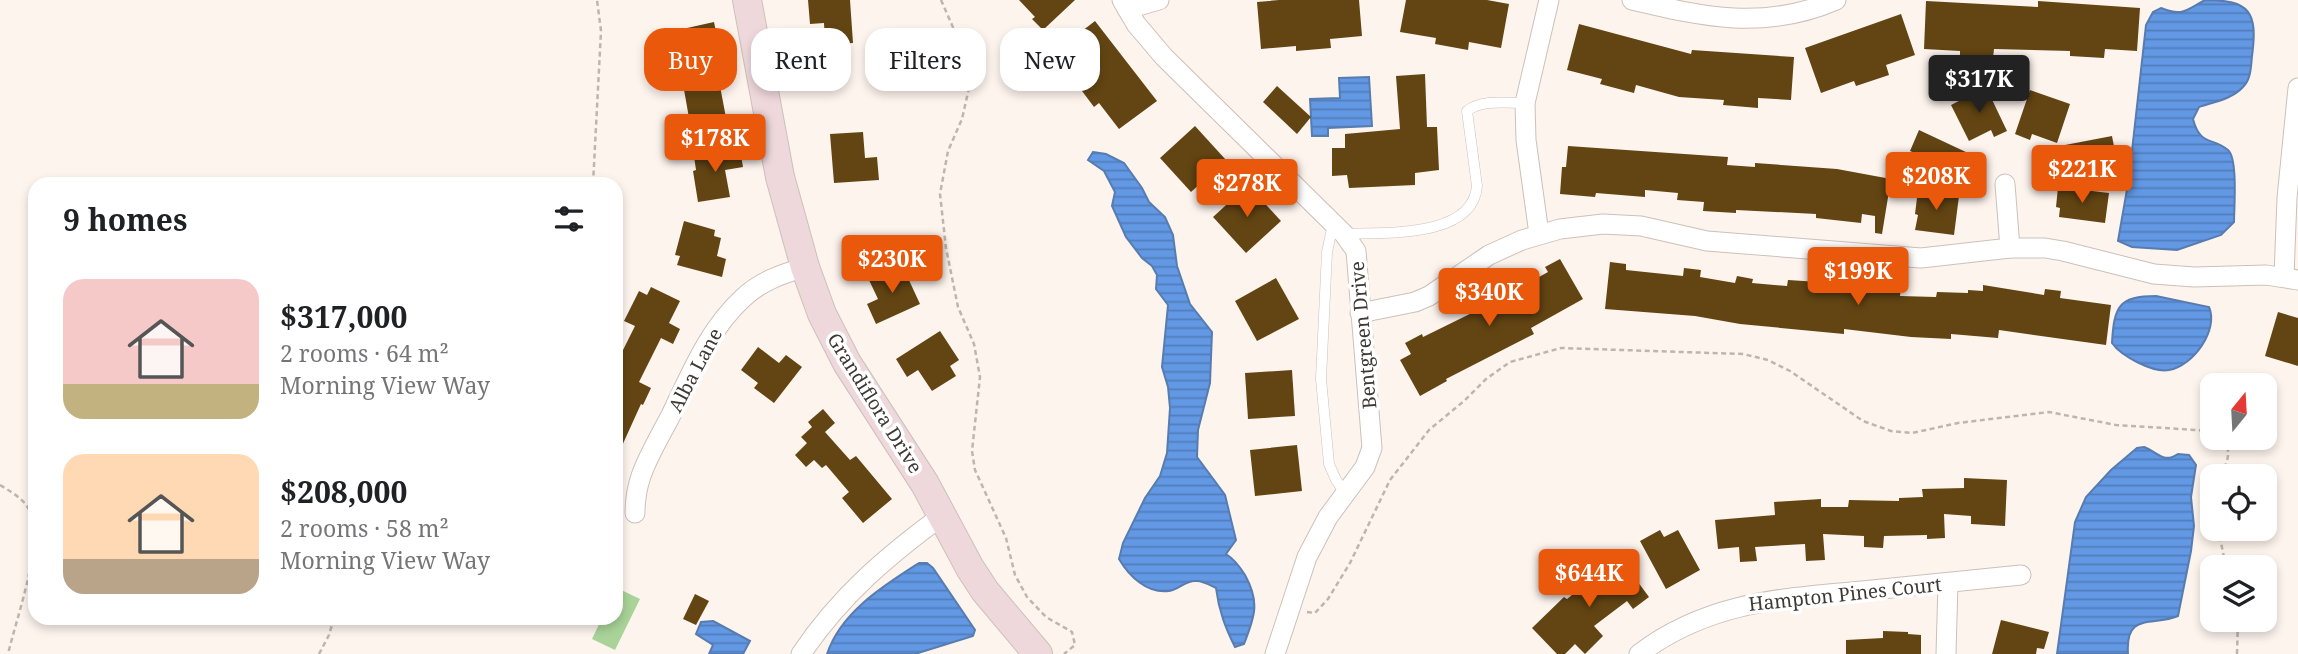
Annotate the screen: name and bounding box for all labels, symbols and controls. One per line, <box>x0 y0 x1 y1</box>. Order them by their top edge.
chip: Buy <box>644 28 737 91</box>
chip: Rent <box>751 28 851 91</box>
chip: Filters <box>865 28 986 91</box>
chip: New <box>1000 28 1100 91</box>
pin: $317K <box>1930 55 2028 115</box>
text: $317K <box>1945 62 2013 94</box>
pin: $178K <box>666 114 764 174</box>
text: $178K <box>681 121 749 153</box>
pin: $221K <box>2033 146 2131 205</box>
pin: $208K <box>1887 152 1985 212</box>
text: $221K <box>2048 152 2116 184</box>
text: $208K <box>1902 159 1970 191</box>
pin: $278K <box>1198 160 1296 219</box>
text: $278K <box>1213 166 1281 198</box>
text: 9 homes <box>63 199 187 240</box>
icon: filters <box>550 200 588 238</box>
pin: $230K <box>843 236 941 295</box>
text: $230K <box>858 242 926 274</box>
pin: $199K <box>1809 247 1907 307</box>
text: $199K <box>1824 254 1892 286</box>
street label: Bentgreen Drive <box>1344 260 1382 410</box>
pin: $340K <box>1440 268 1538 328</box>
text: $340K <box>1455 275 1523 307</box>
text: $317,000 <box>280 296 407 337</box>
icon: home <box>119 307 203 391</box>
street label: Alba Lane <box>662 323 728 417</box>
street label: Grandiflora Drive <box>821 328 929 478</box>
text: 2 rooms · 64 m² <box>280 337 449 369</box>
text: Morning View Way <box>280 369 490 401</box>
north arrow <box>2200 373 2277 450</box>
map controls <box>2200 373 2277 632</box>
button: locate <box>2200 464 2277 541</box>
text: $208,000 <box>280 471 407 512</box>
icon: home <box>119 482 203 566</box>
text: 2 rooms · 58 m² <box>280 512 449 544</box>
text: Morning View Way <box>280 544 490 576</box>
pin: $644K <box>1540 550 1638 609</box>
button: layers <box>2200 555 2277 632</box>
text: $644K <box>1555 556 1623 588</box>
street label: Hampton Pines Court <box>1747 571 1943 617</box>

